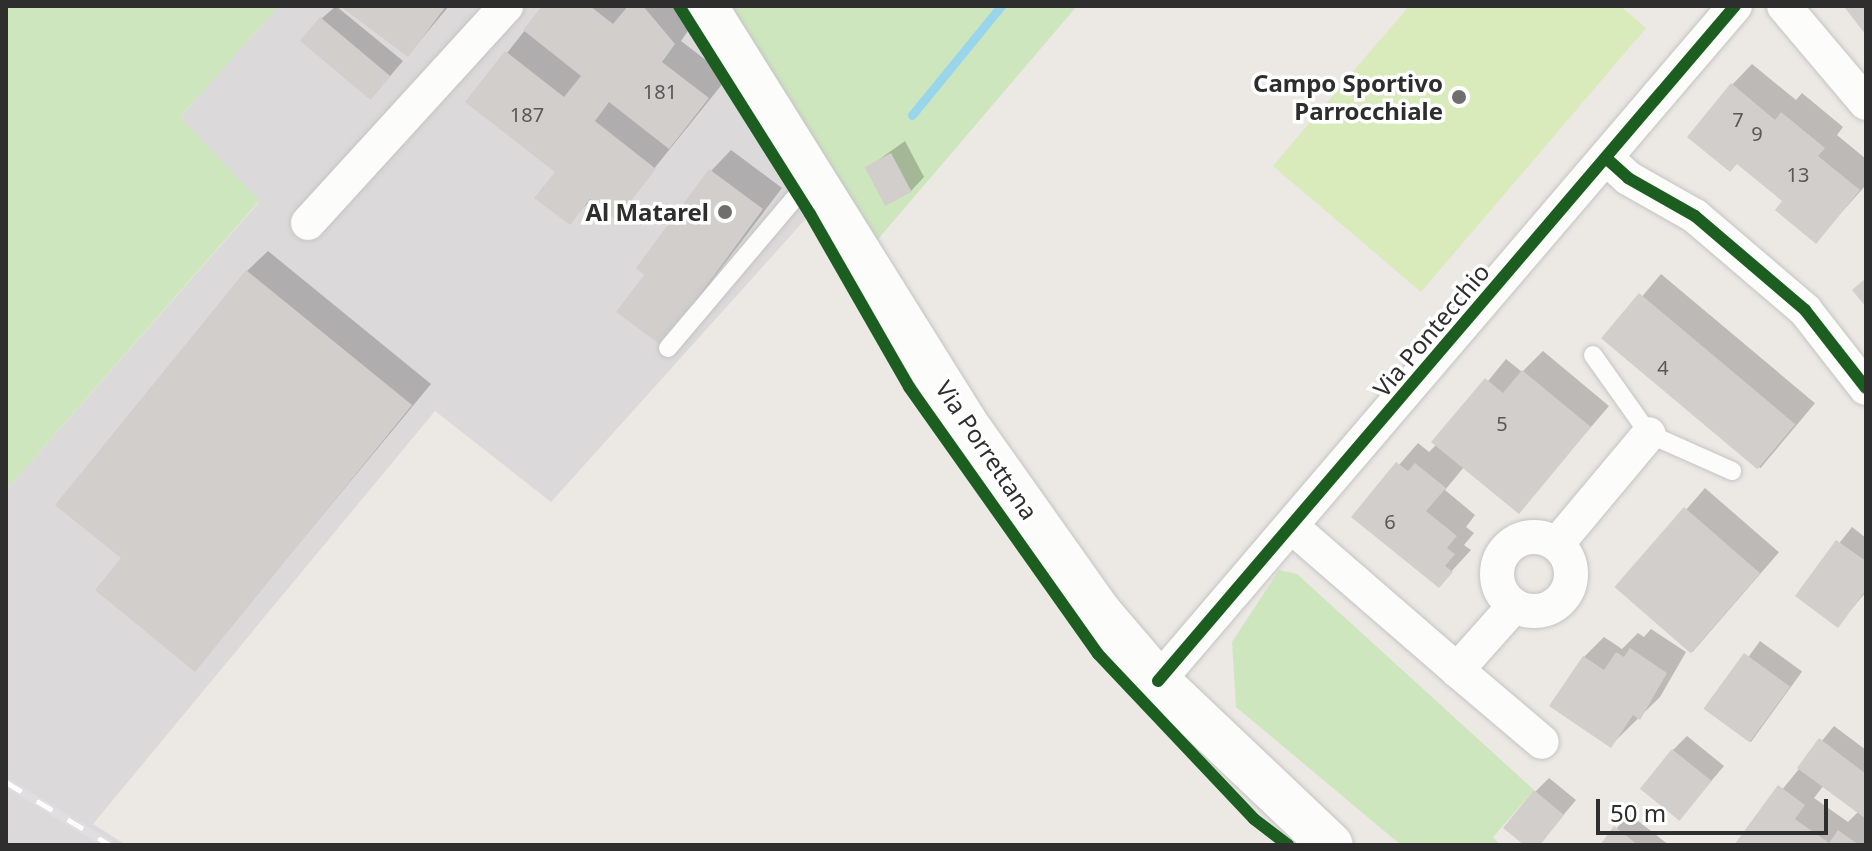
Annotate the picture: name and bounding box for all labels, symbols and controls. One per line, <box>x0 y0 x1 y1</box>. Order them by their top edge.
place label: Campo Sportivo Parrocchiale <box>1253 69 1443 125</box>
house number: 181 <box>643 79 677 103</box>
marker: Campo Sportivo Parrocchiale <box>1450 88 1468 106</box>
house number: 187 <box>510 102 544 126</box>
house number: 7 <box>1732 107 1744 131</box>
house number: 9 <box>1751 121 1763 145</box>
house number: 13 <box>1787 162 1809 186</box>
place label: Al Matarel <box>585 198 709 226</box>
marker: Al Matarel <box>716 203 734 221</box>
street label: Via Pontecchio <box>1367 258 1495 402</box>
house number: 4 <box>1657 355 1669 379</box>
street label: Via Porrettana <box>930 375 1044 525</box>
house number: 5 <box>1496 411 1508 435</box>
house number: 6 <box>1384 509 1396 533</box>
scale bar <box>1600 783 1832 833</box>
text: 50 m <box>1610 796 1666 829</box>

